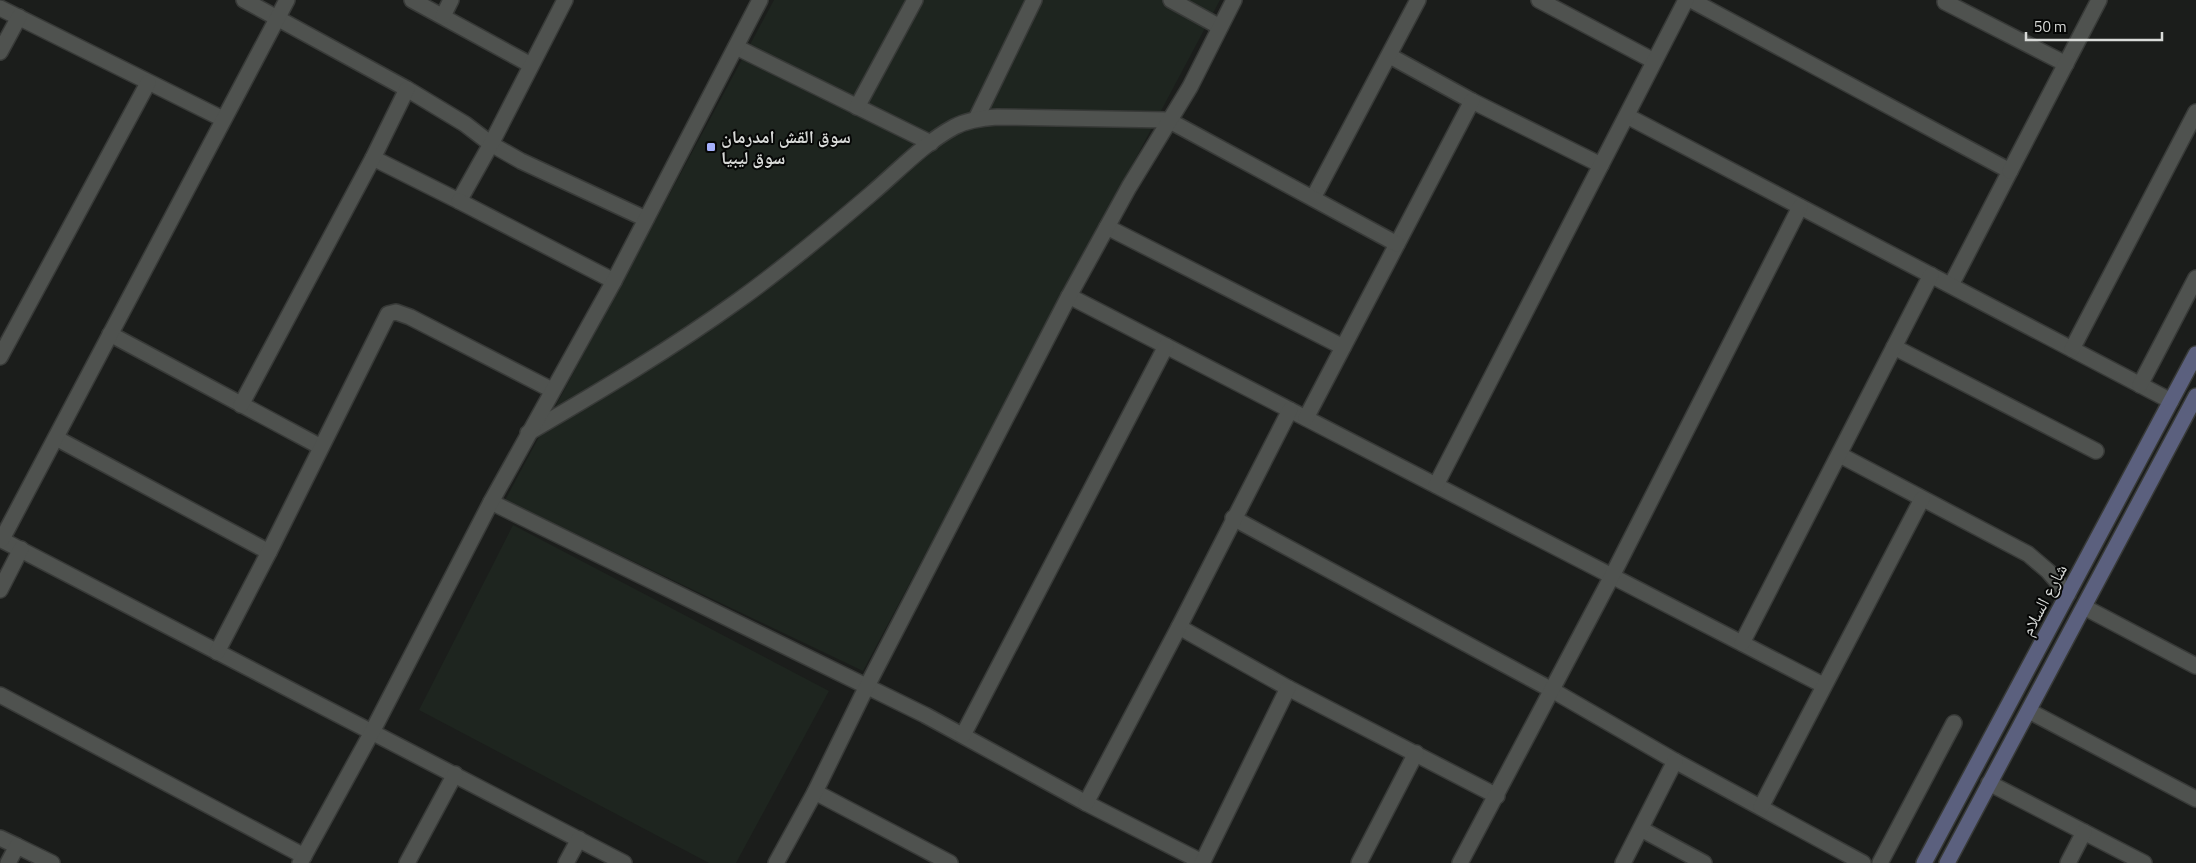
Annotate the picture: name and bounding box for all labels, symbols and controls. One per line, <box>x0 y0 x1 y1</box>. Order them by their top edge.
scale bar <box>2026 10 2162 42</box>
text: 50 m <box>2034 15 2067 38</box>
place label: سوق القش امدرمان سوق ليبيا <box>721 123 851 171</box>
marker: سوق القش امدرمان سوق ليبيا <box>705 141 717 153</box>
street label: شارع السلام <box>2013 559 2074 641</box>

